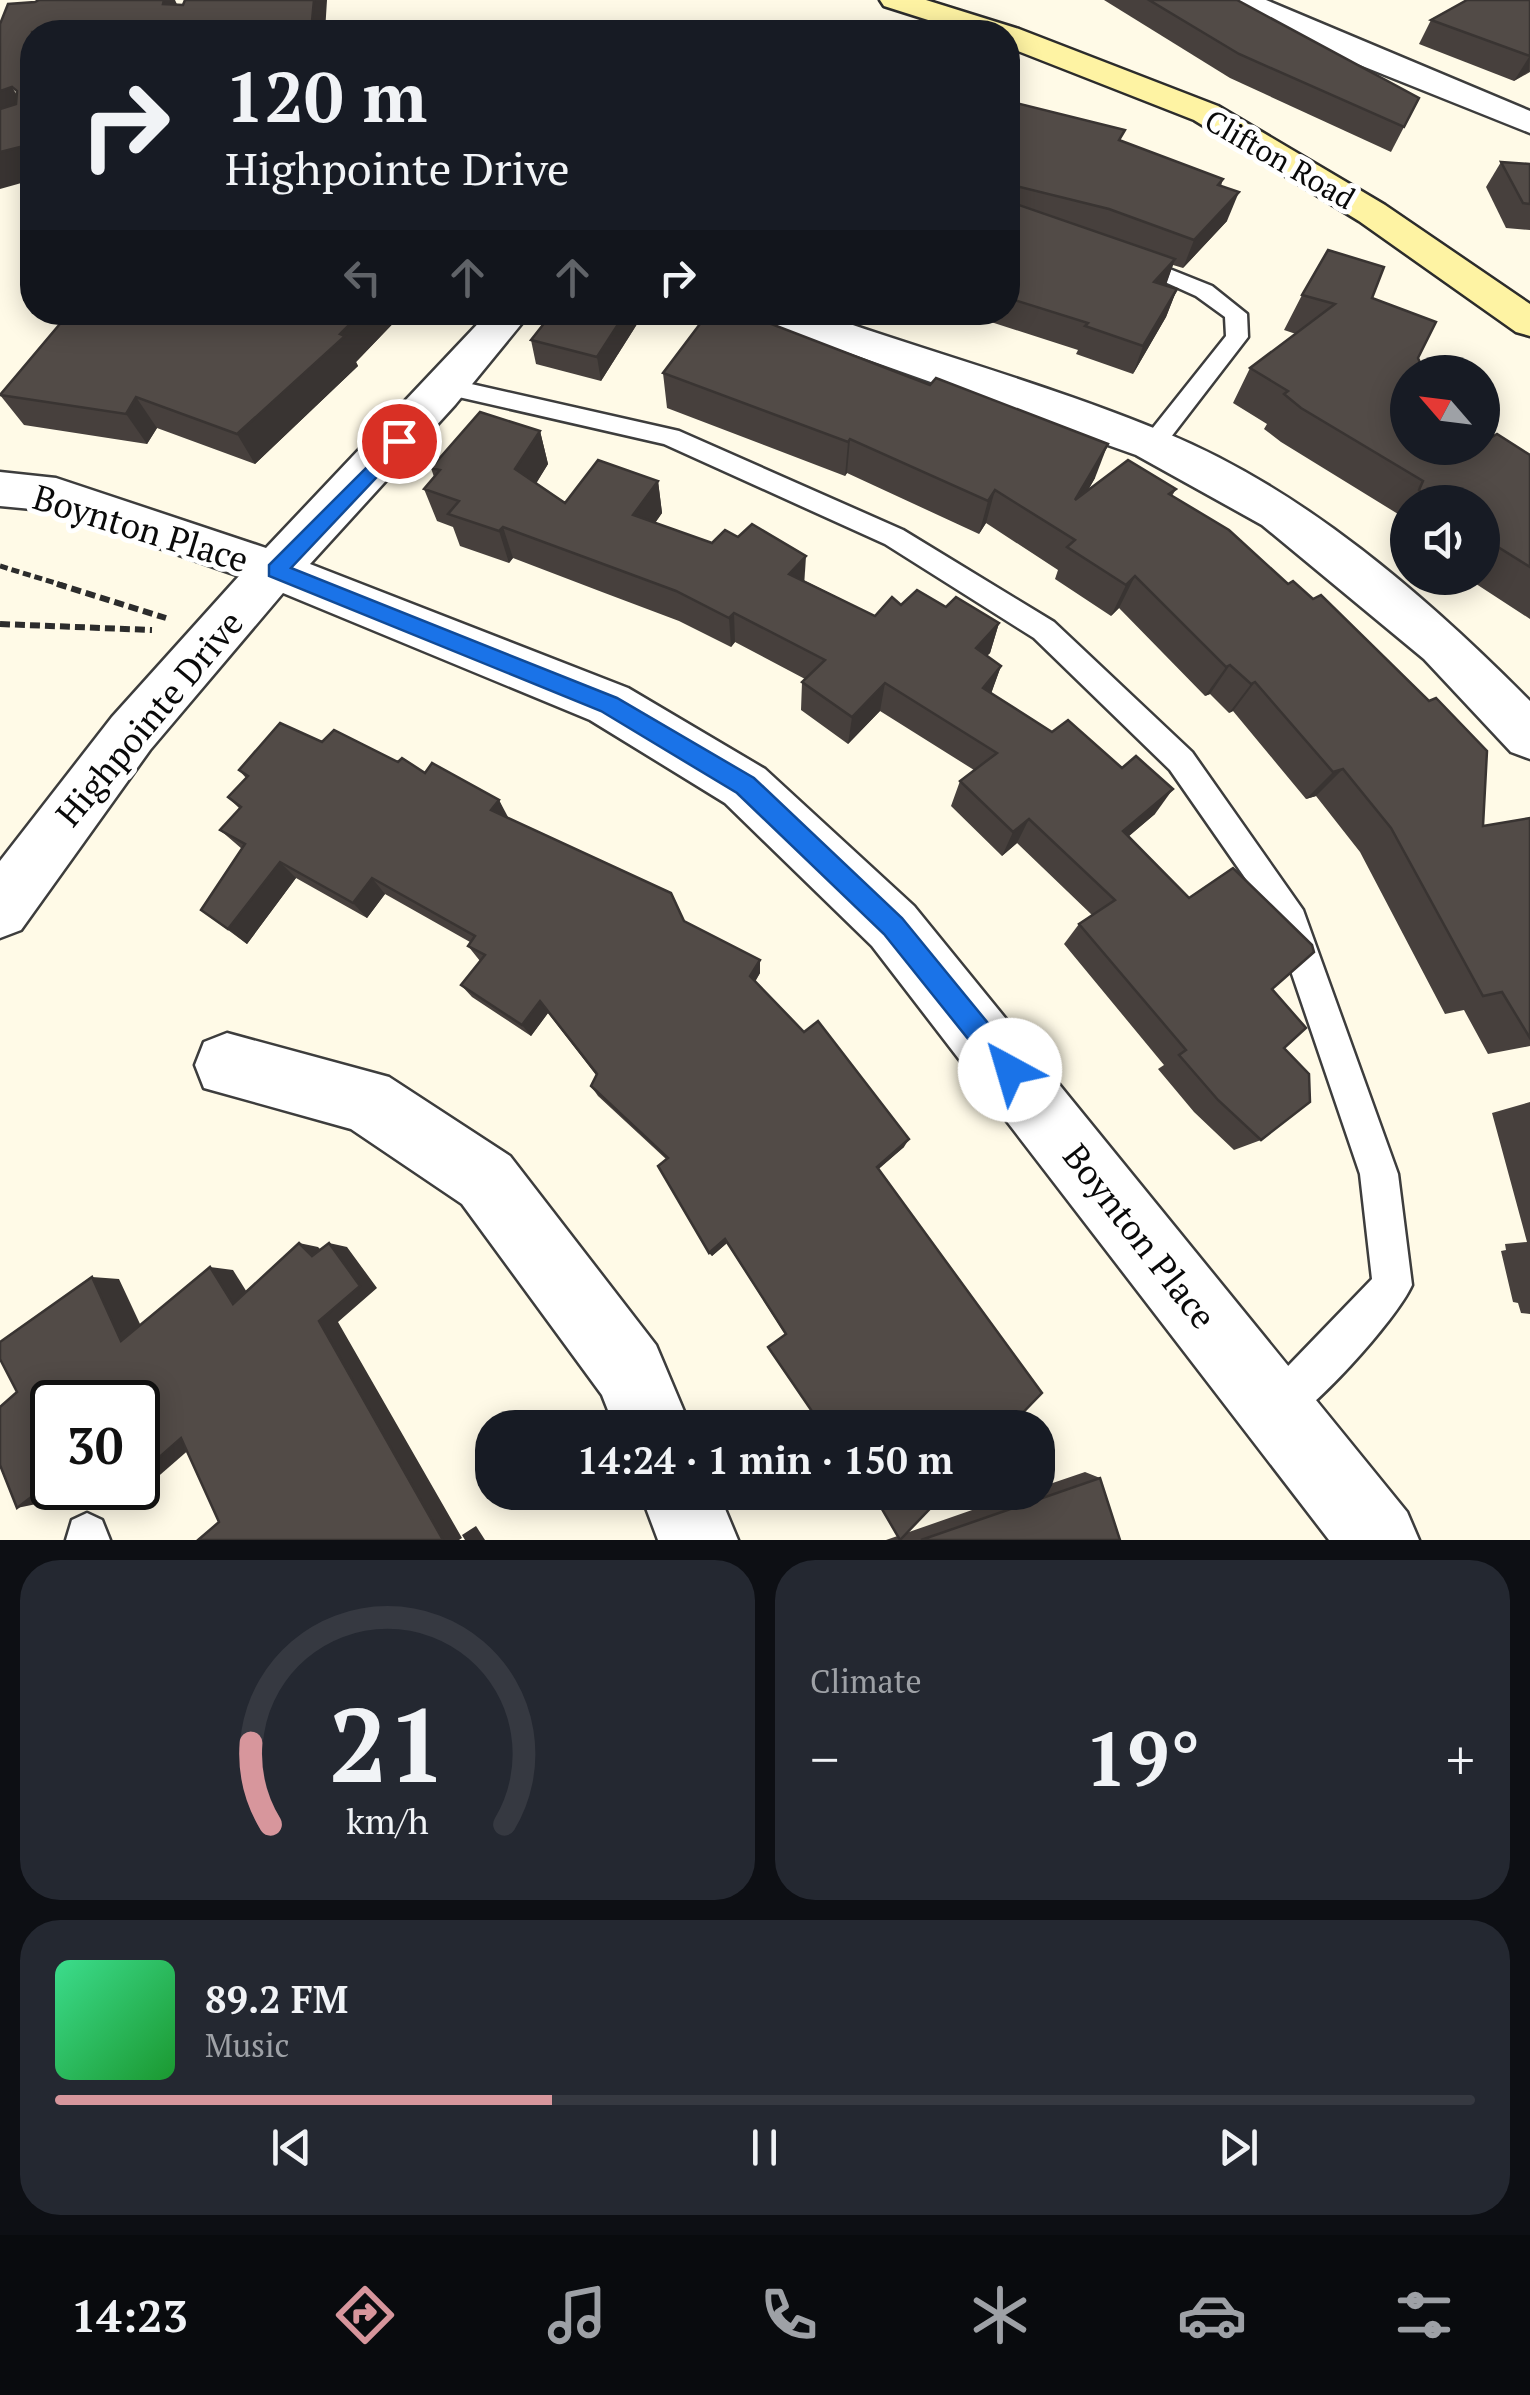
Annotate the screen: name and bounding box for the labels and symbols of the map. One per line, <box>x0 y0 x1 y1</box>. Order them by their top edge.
street label: Clifton Road <box>1198 100 1362 218</box>
north arrow <box>1390 355 1500 465</box>
pin <box>357 399 442 484</box>
street label: Boynton Place <box>28 473 254 583</box>
street label: Highpointe Drive <box>45 601 253 835</box>
position arrow <box>958 1018 1062 1122</box>
street label: Boynton Place <box>1053 1134 1227 1338</box>
speed limit sign: 30 <box>30 1380 160 1510</box>

